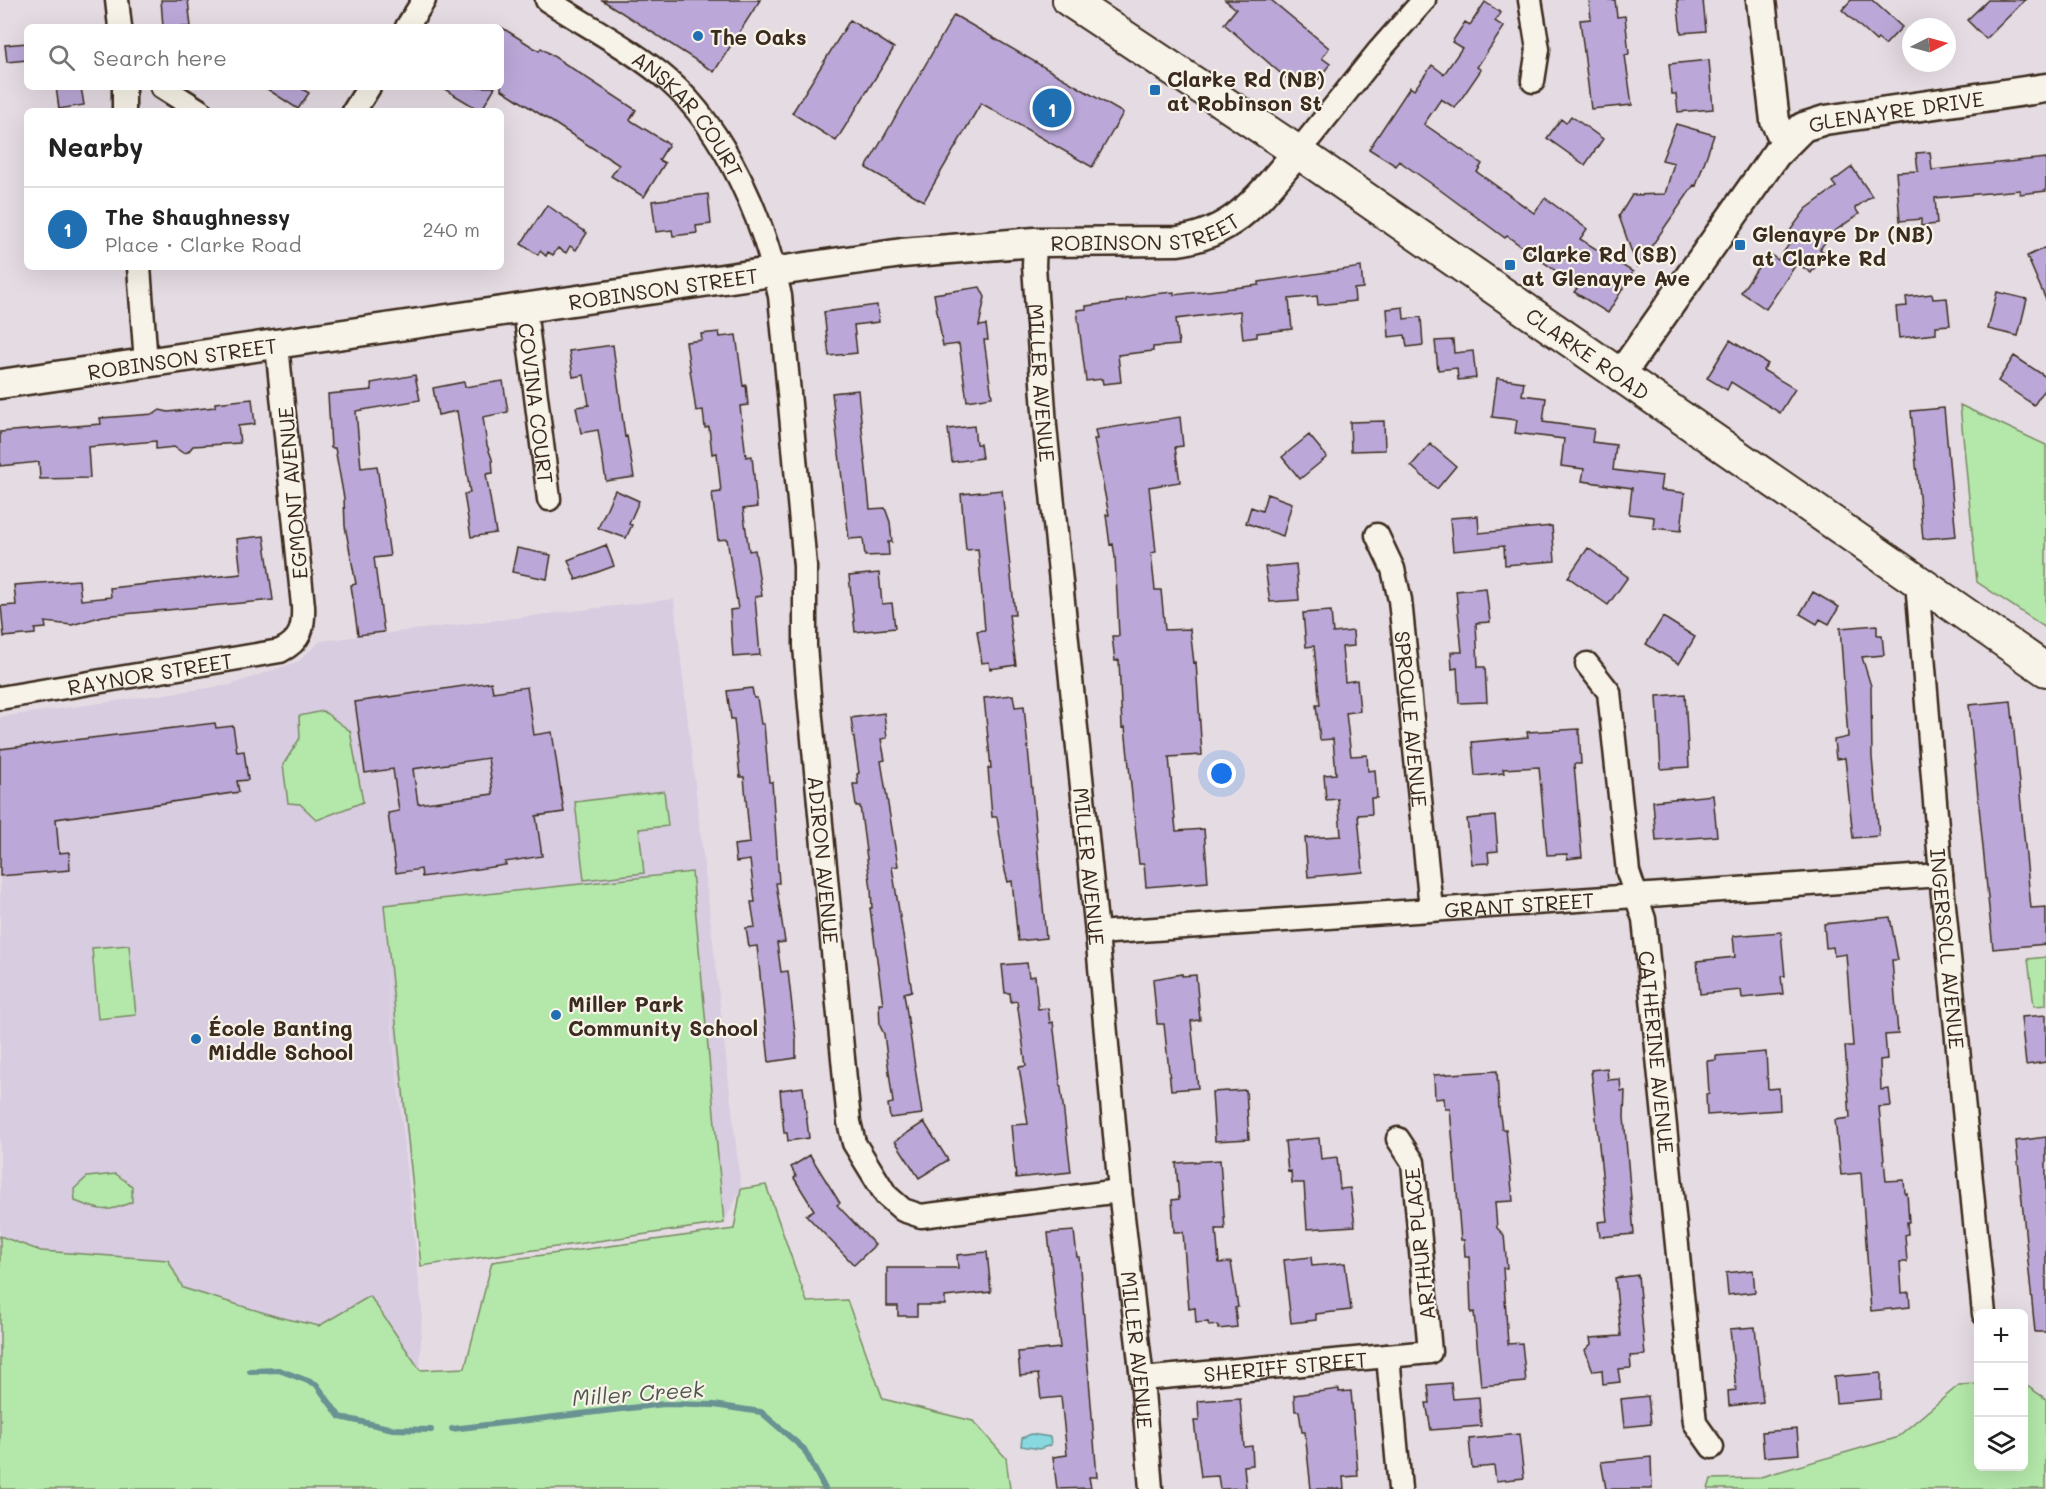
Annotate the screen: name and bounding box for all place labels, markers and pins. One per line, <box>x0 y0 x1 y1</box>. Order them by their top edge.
place label: The Oaks <box>710 23 807 50</box>
marker: The Oaks <box>691 29 705 43</box>
place label: Clarke Rd (NB) at Robinson St <box>1167 65 1325 116</box>
marker: Clarke Rd (NB) at Robinson St <box>1148 83 1162 97</box>
pin: 1 <box>1032 86 1072 130</box>
place label: Glenayre Dr (NB) at Clarke Rd <box>1752 220 1933 271</box>
marker: Glenayre Dr (NB) at Clarke Rd <box>1733 238 1747 252</box>
place label: Clarke Rd (SB) at Glenayre Ave <box>1522 240 1690 292</box>
marker: Clarke Rd (SB) at Glenayre Ave <box>1503 258 1517 272</box>
place label: Miller Park Community School <box>568 990 758 1042</box>
marker: Miller Park Community School <box>549 1008 563 1022</box>
place label: École Banting Middle School <box>208 1014 354 1065</box>
marker: École Banting Middle School <box>189 1032 203 1046</box>

